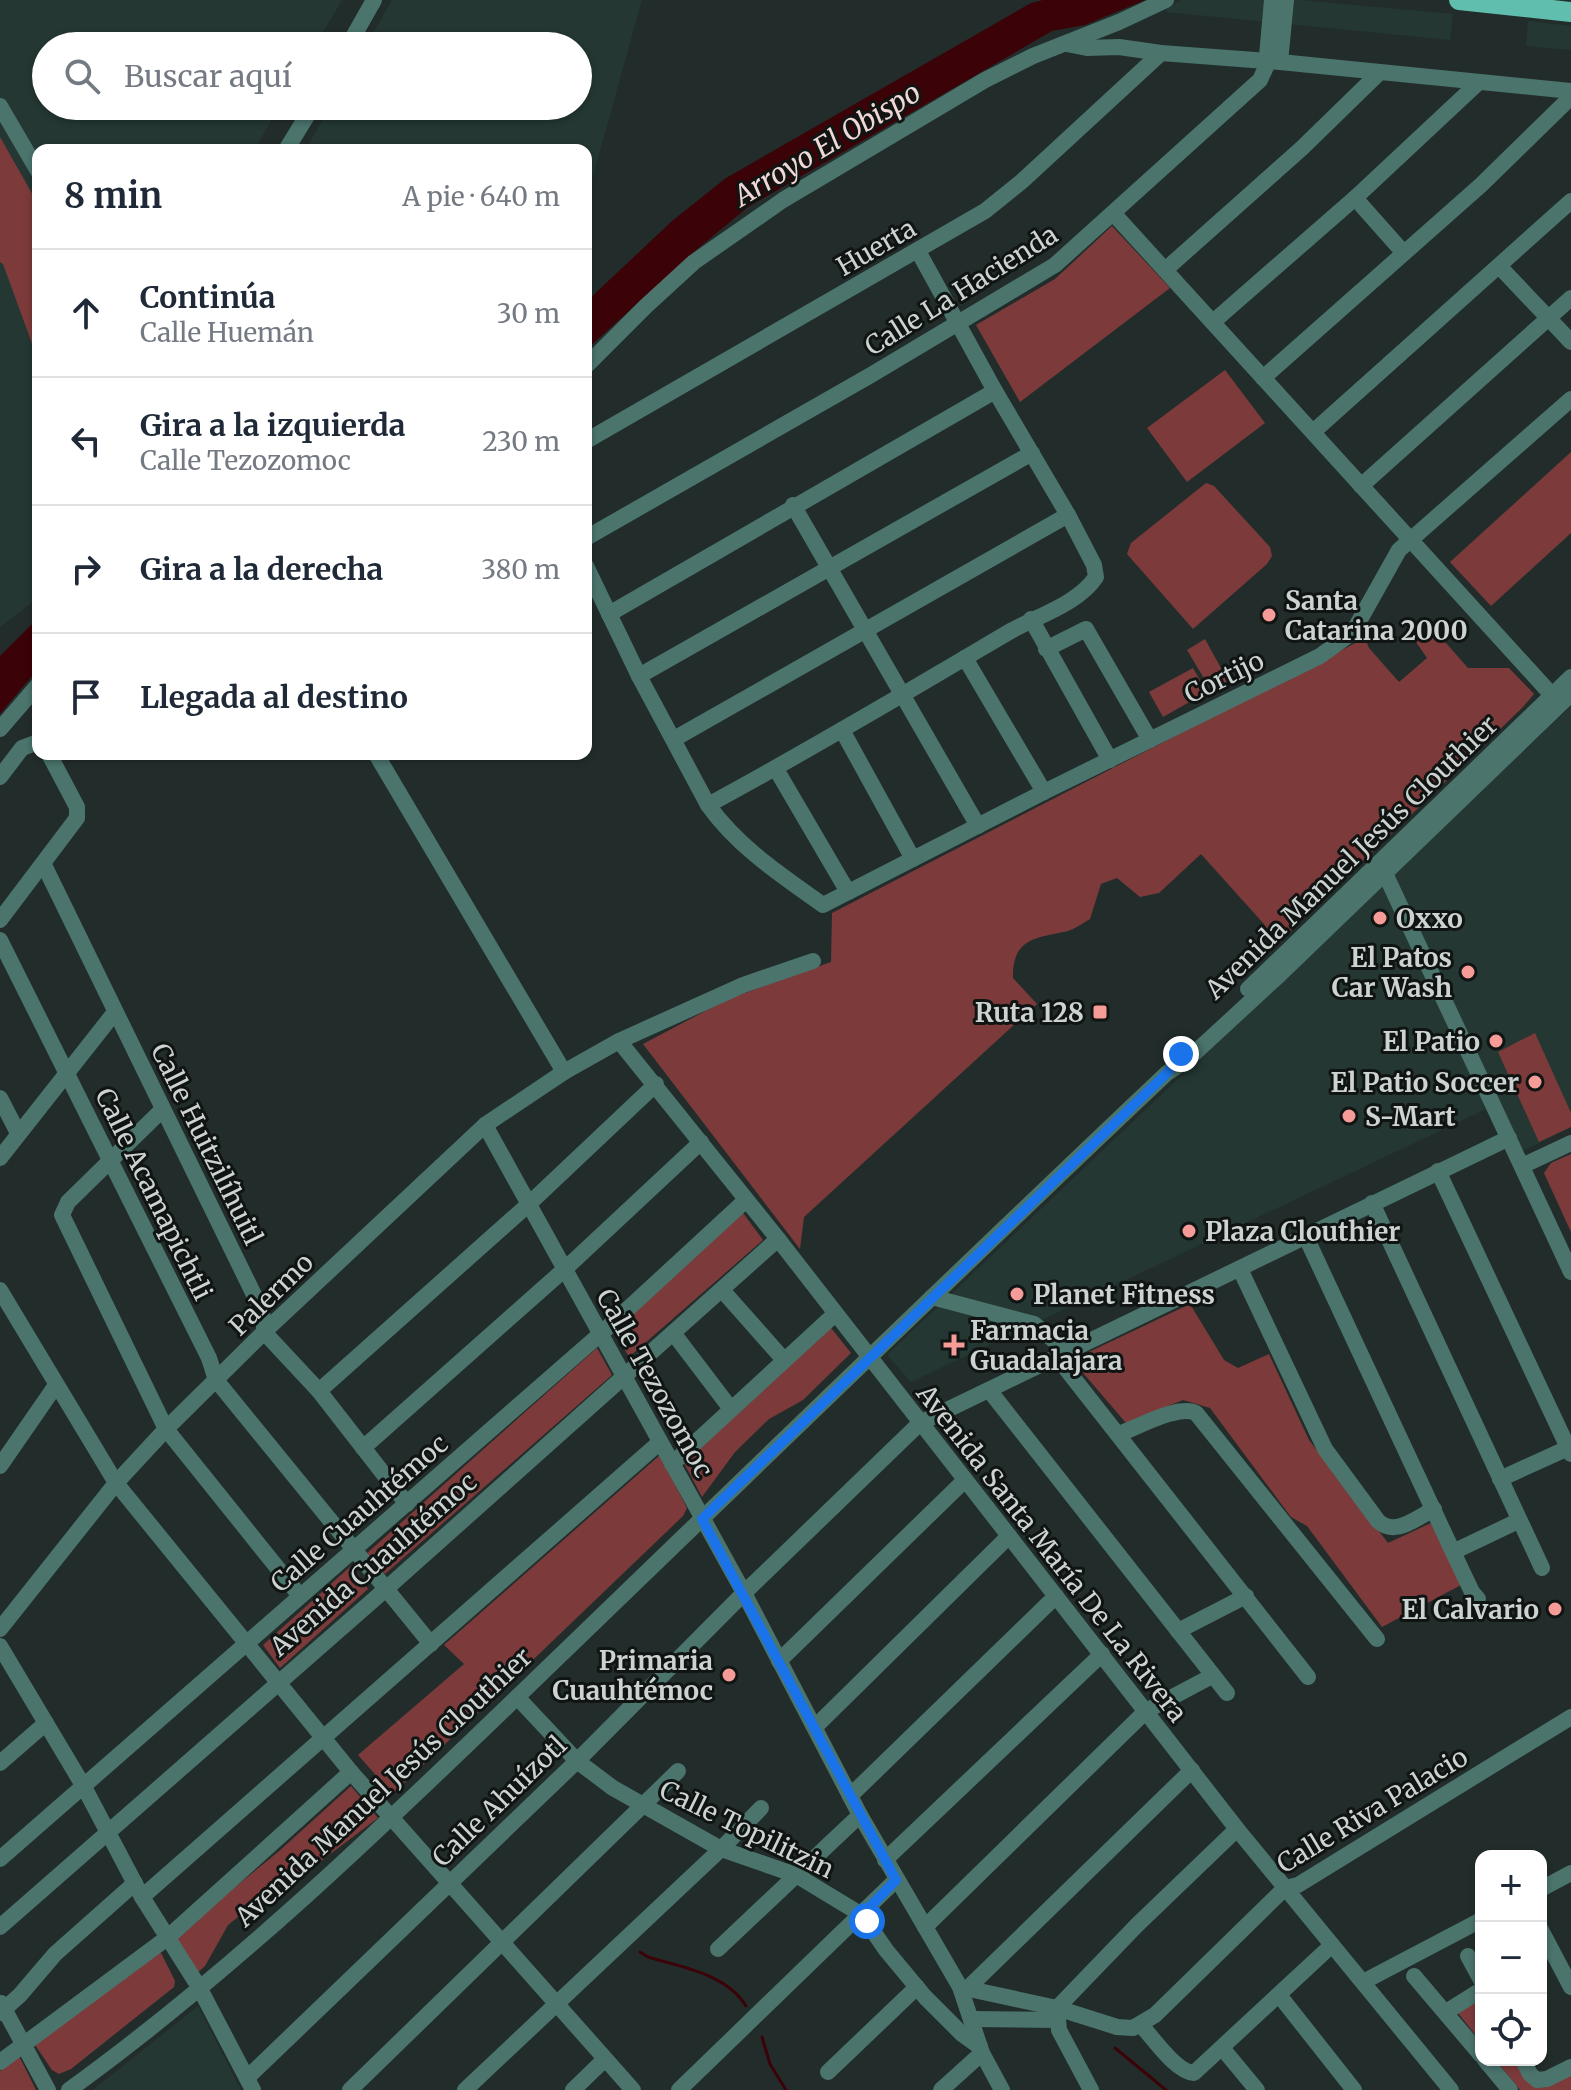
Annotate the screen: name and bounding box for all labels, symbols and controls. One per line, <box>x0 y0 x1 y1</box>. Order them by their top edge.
search box <box>32 32 592 120</box>
icon: search <box>60 54 104 98</box>
text: Buscar aquí <box>124 57 292 95</box>
water label: Arroyo El Obispo <box>725 74 927 215</box>
text: 8 min <box>64 175 162 217</box>
text: A pie · 640 m <box>402 180 560 213</box>
street label: Huerta <box>830 211 922 283</box>
street label: Calle La Hacienda <box>859 217 1063 363</box>
text: Continúa <box>140 278 276 316</box>
icon: ahead <box>64 291 108 335</box>
text: 30 m <box>497 297 560 330</box>
text: Calle Huemán <box>140 316 314 349</box>
text: Gira a la izquierda <box>140 406 406 444</box>
icon: left <box>64 419 108 463</box>
text: 230 m <box>482 425 560 458</box>
text: Calle Tezozomoc <box>140 444 351 477</box>
icon: right <box>64 547 108 591</box>
text: Gira a la derecha <box>140 550 383 588</box>
text: 380 m <box>481 553 560 586</box>
place label: Santa Catarina 2000 <box>1285 584 1468 647</box>
marker: Santa Catarina 2000 <box>1260 606 1278 624</box>
street label: Cortijo <box>1179 644 1269 710</box>
icon: arrive <box>64 675 108 719</box>
text: Llegada al destino <box>140 678 408 716</box>
street label: Avenida Manuel Jesús Clouthier <box>1197 708 1504 1006</box>
place label: Oxxo <box>1396 902 1463 935</box>
marker: Oxxo <box>1371 909 1389 927</box>
place label: El Patos Car Wash <box>1332 941 1452 1004</box>
marker: El Patos Car Wash <box>1459 963 1477 981</box>
place label: Ruta 128 <box>975 996 1084 1029</box>
marker: Ruta 128 <box>1091 1003 1109 1021</box>
place label: El Patio <box>1382 1025 1480 1058</box>
marker: El Patio <box>1487 1032 1505 1050</box>
route end <box>1163 1036 1199 1072</box>
street label: Calle Huitzilíhuitl <box>144 1038 270 1250</box>
place label: El Patio Soccer <box>1331 1066 1519 1099</box>
marker: El Patio Soccer <box>1526 1073 1544 1091</box>
street label: Calle Acamapichtli <box>88 1082 220 1306</box>
place label: S-Mart <box>1365 1100 1456 1133</box>
marker: S-Mart <box>1340 1107 1358 1125</box>
place label: Plaza Clouthier <box>1205 1215 1400 1248</box>
marker: Plaza Clouthier <box>1180 1222 1198 1240</box>
street label: Palermo <box>222 1246 320 1342</box>
place label: Planet Fitness <box>1033 1278 1215 1311</box>
street label: Calle Tezozomoc <box>589 1283 721 1483</box>
marker: Planet Fitness <box>1008 1285 1026 1303</box>
place label: Farmacia Guadalajara <box>970 1314 1123 1377</box>
marker: Farmacia Guadalajara <box>945 1336 963 1354</box>
street label: Avenida Santa María De La Rivera <box>909 1377 1194 1729</box>
street label: Calle Cuauhtémoc <box>264 1427 454 1599</box>
street label: Avenida Cuauhtémoc <box>262 1465 483 1664</box>
place label: El Calvario <box>1401 1593 1539 1626</box>
marker: El Calvario <box>1546 1600 1564 1618</box>
street label: Avenida Manuel Jesús Clouthier <box>227 1640 539 1934</box>
place label: Primaria Cuauhtémoc <box>552 1644 713 1707</box>
marker: Primaria Cuauhtémoc <box>720 1666 738 1684</box>
street label: Calle Ahuízotl <box>425 1729 573 1873</box>
street label: Calle Riva Palacio <box>1270 1740 1474 1880</box>
street label: Calle Topilitzin <box>654 1773 840 1885</box>
map controls <box>1475 1850 1547 2066</box>
button: + <box>1475 1850 1547 1922</box>
route start <box>849 1903 885 1939</box>
button: − <box>1475 1922 1547 1994</box>
button: locate <box>1475 1994 1547 2066</box>

